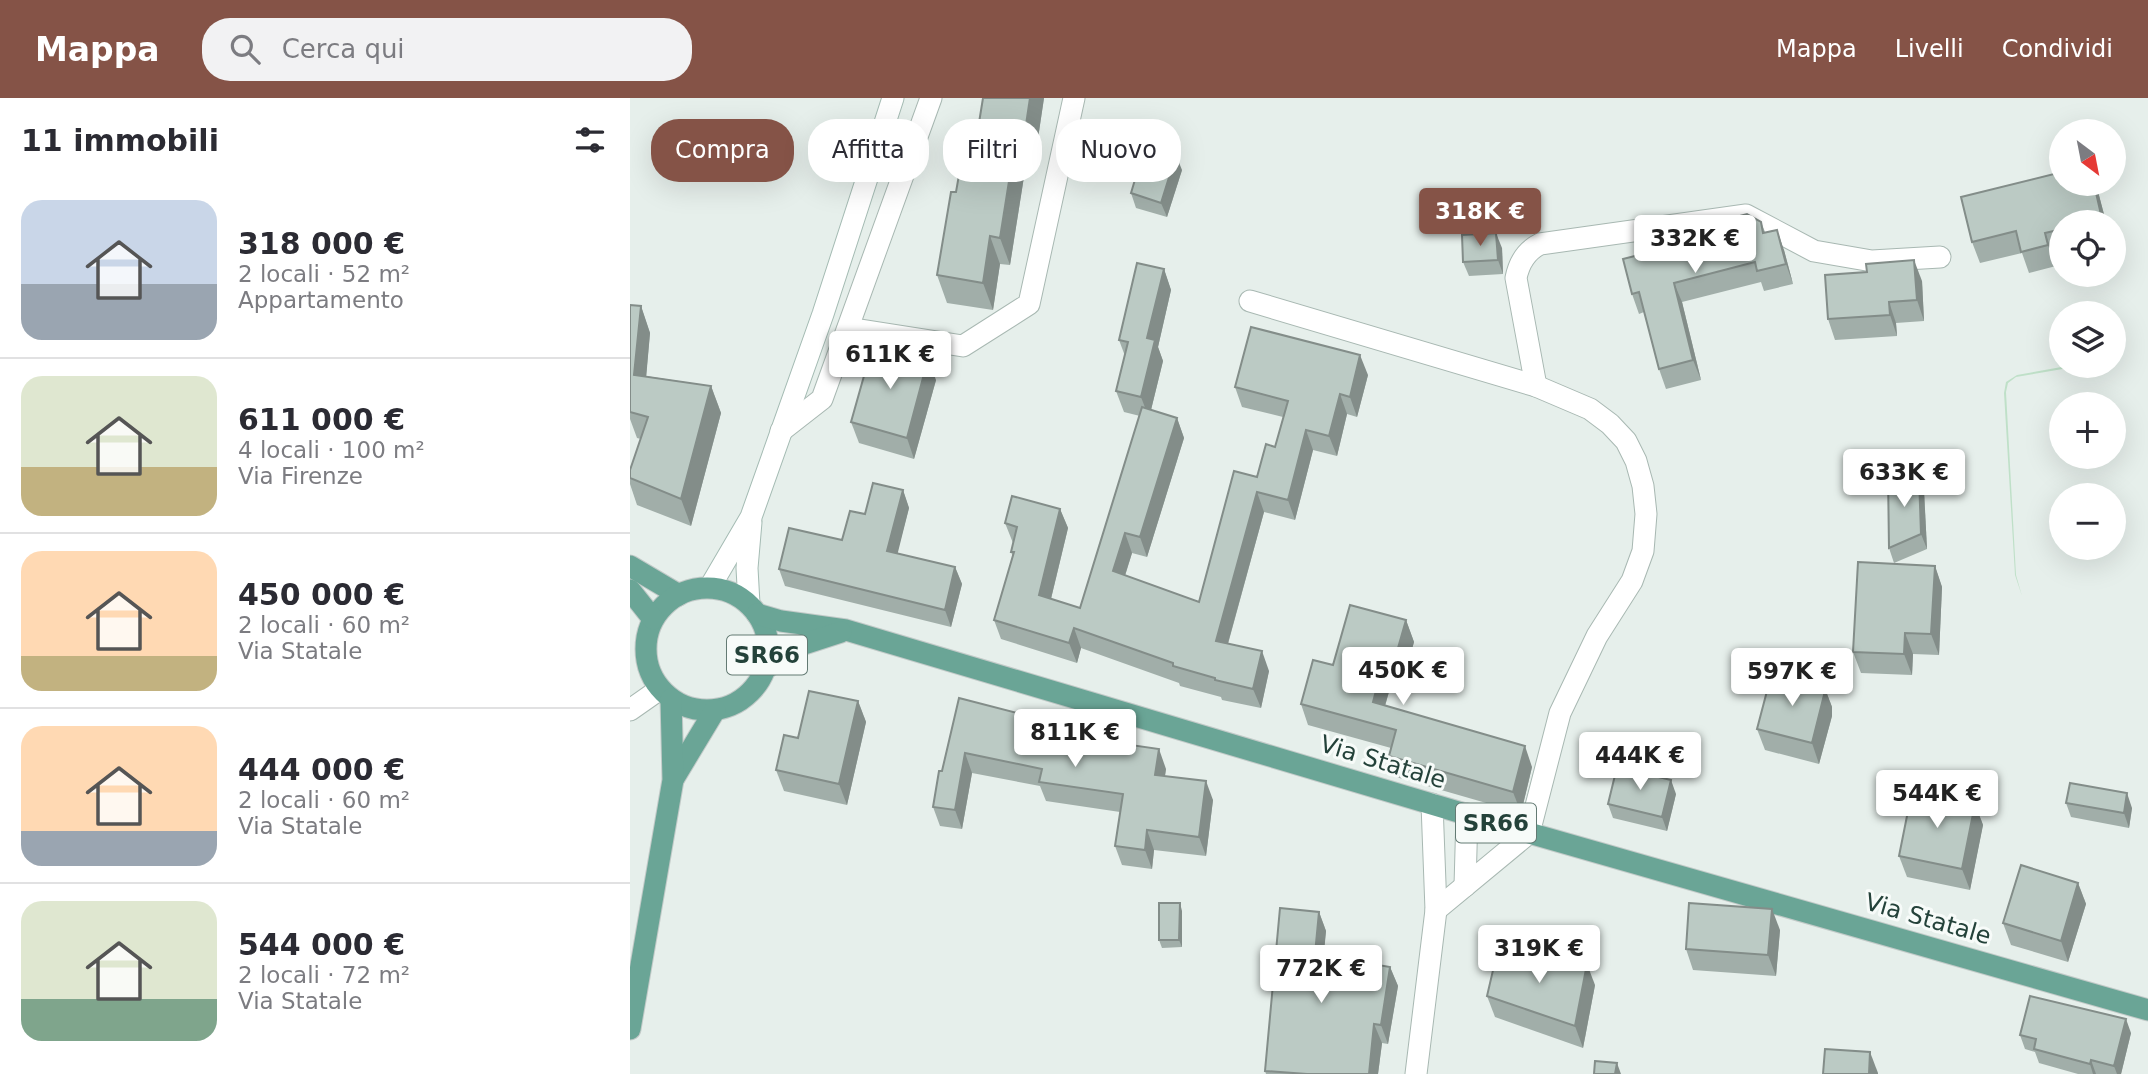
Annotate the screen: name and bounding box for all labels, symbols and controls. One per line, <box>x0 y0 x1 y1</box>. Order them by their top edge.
search box <box>202 18 692 81</box>
text: Mappa <box>35 30 160 69</box>
icon: search <box>226 30 264 68</box>
text: Cerca qui <box>282 34 405 64</box>
text: Mappa <box>1776 35 1857 63</box>
text: Livelli <box>1895 35 1964 63</box>
text: Condividi <box>2002 35 2113 63</box>
chip: Compra <box>651 119 794 182</box>
chip: Affitta <box>808 119 929 182</box>
chip: Filtri <box>943 119 1042 182</box>
chip: Nuovo <box>1056 119 1181 182</box>
north arrow <box>2049 119 2126 196</box>
map controls <box>2049 119 2126 560</box>
icon: filters <box>571 121 609 159</box>
text: 11 immobili <box>21 123 219 158</box>
pin: 318K € <box>1423 188 1537 248</box>
text: 318K € <box>1435 198 1525 224</box>
button: locate <box>2049 210 2126 287</box>
pin: 332K € <box>1638 216 1752 275</box>
text: 332K € <box>1650 225 1740 251</box>
text: 318 000 € <box>238 226 405 261</box>
icon: home <box>77 228 161 312</box>
text: 2 locali · 52 m² <box>238 261 410 287</box>
text: Appartamento <box>238 287 404 313</box>
button: layers <box>2049 301 2126 378</box>
pin: 611K € <box>833 331 947 391</box>
text: 611K € <box>845 341 935 367</box>
button: + <box>2049 392 2126 469</box>
text: 611 000 € <box>238 402 405 437</box>
icon: home <box>77 404 161 488</box>
text: 4 locali · 100 m² <box>238 437 425 463</box>
pin: 633K € <box>1847 450 1961 509</box>
text: 633K € <box>1859 459 1949 485</box>
text: Via Firenze <box>238 463 363 489</box>
button: − <box>2049 483 2126 560</box>
text: 450 000 € <box>238 577 405 612</box>
icon: home <box>77 579 161 663</box>
text: 2 locali · 60 m² <box>238 612 410 638</box>
road number: SR66 <box>727 636 807 674</box>
text: Via Statale <box>238 638 362 664</box>
pin: 450K € <box>1346 648 1460 707</box>
pin: 597K € <box>1735 648 1849 708</box>
text: 450K € <box>1358 657 1448 683</box>
text: 597K € <box>1747 658 1837 684</box>
pin: 811K € <box>1018 710 1132 769</box>
text: 811K € <box>1030 719 1120 745</box>
street label: Via Statale <box>1317 730 1449 794</box>
pin: 444K € <box>1583 732 1697 792</box>
text: 444K € <box>1595 742 1685 768</box>
text: 444 000 € <box>238 752 405 787</box>
icon: home <box>77 754 161 838</box>
pin: 544K € <box>1880 770 1994 830</box>
text: 544K € <box>1892 780 1982 806</box>
text: 2 locali · 60 m² <box>238 787 410 813</box>
road number: SR66 <box>1456 804 1536 842</box>
text: Via Statale <box>238 813 362 839</box>
street label: Via Statale <box>1862 888 1994 950</box>
pin: 319K € <box>1482 926 1596 985</box>
text: 544 000 € <box>238 927 405 962</box>
icon: home <box>77 929 161 1013</box>
text: 319K € <box>1494 935 1584 961</box>
pin: 772K € <box>1264 946 1378 1005</box>
text: 772K € <box>1276 955 1366 981</box>
text: 2 locali · 72 m² <box>238 962 410 988</box>
text: Via Statale <box>238 988 362 1014</box>

